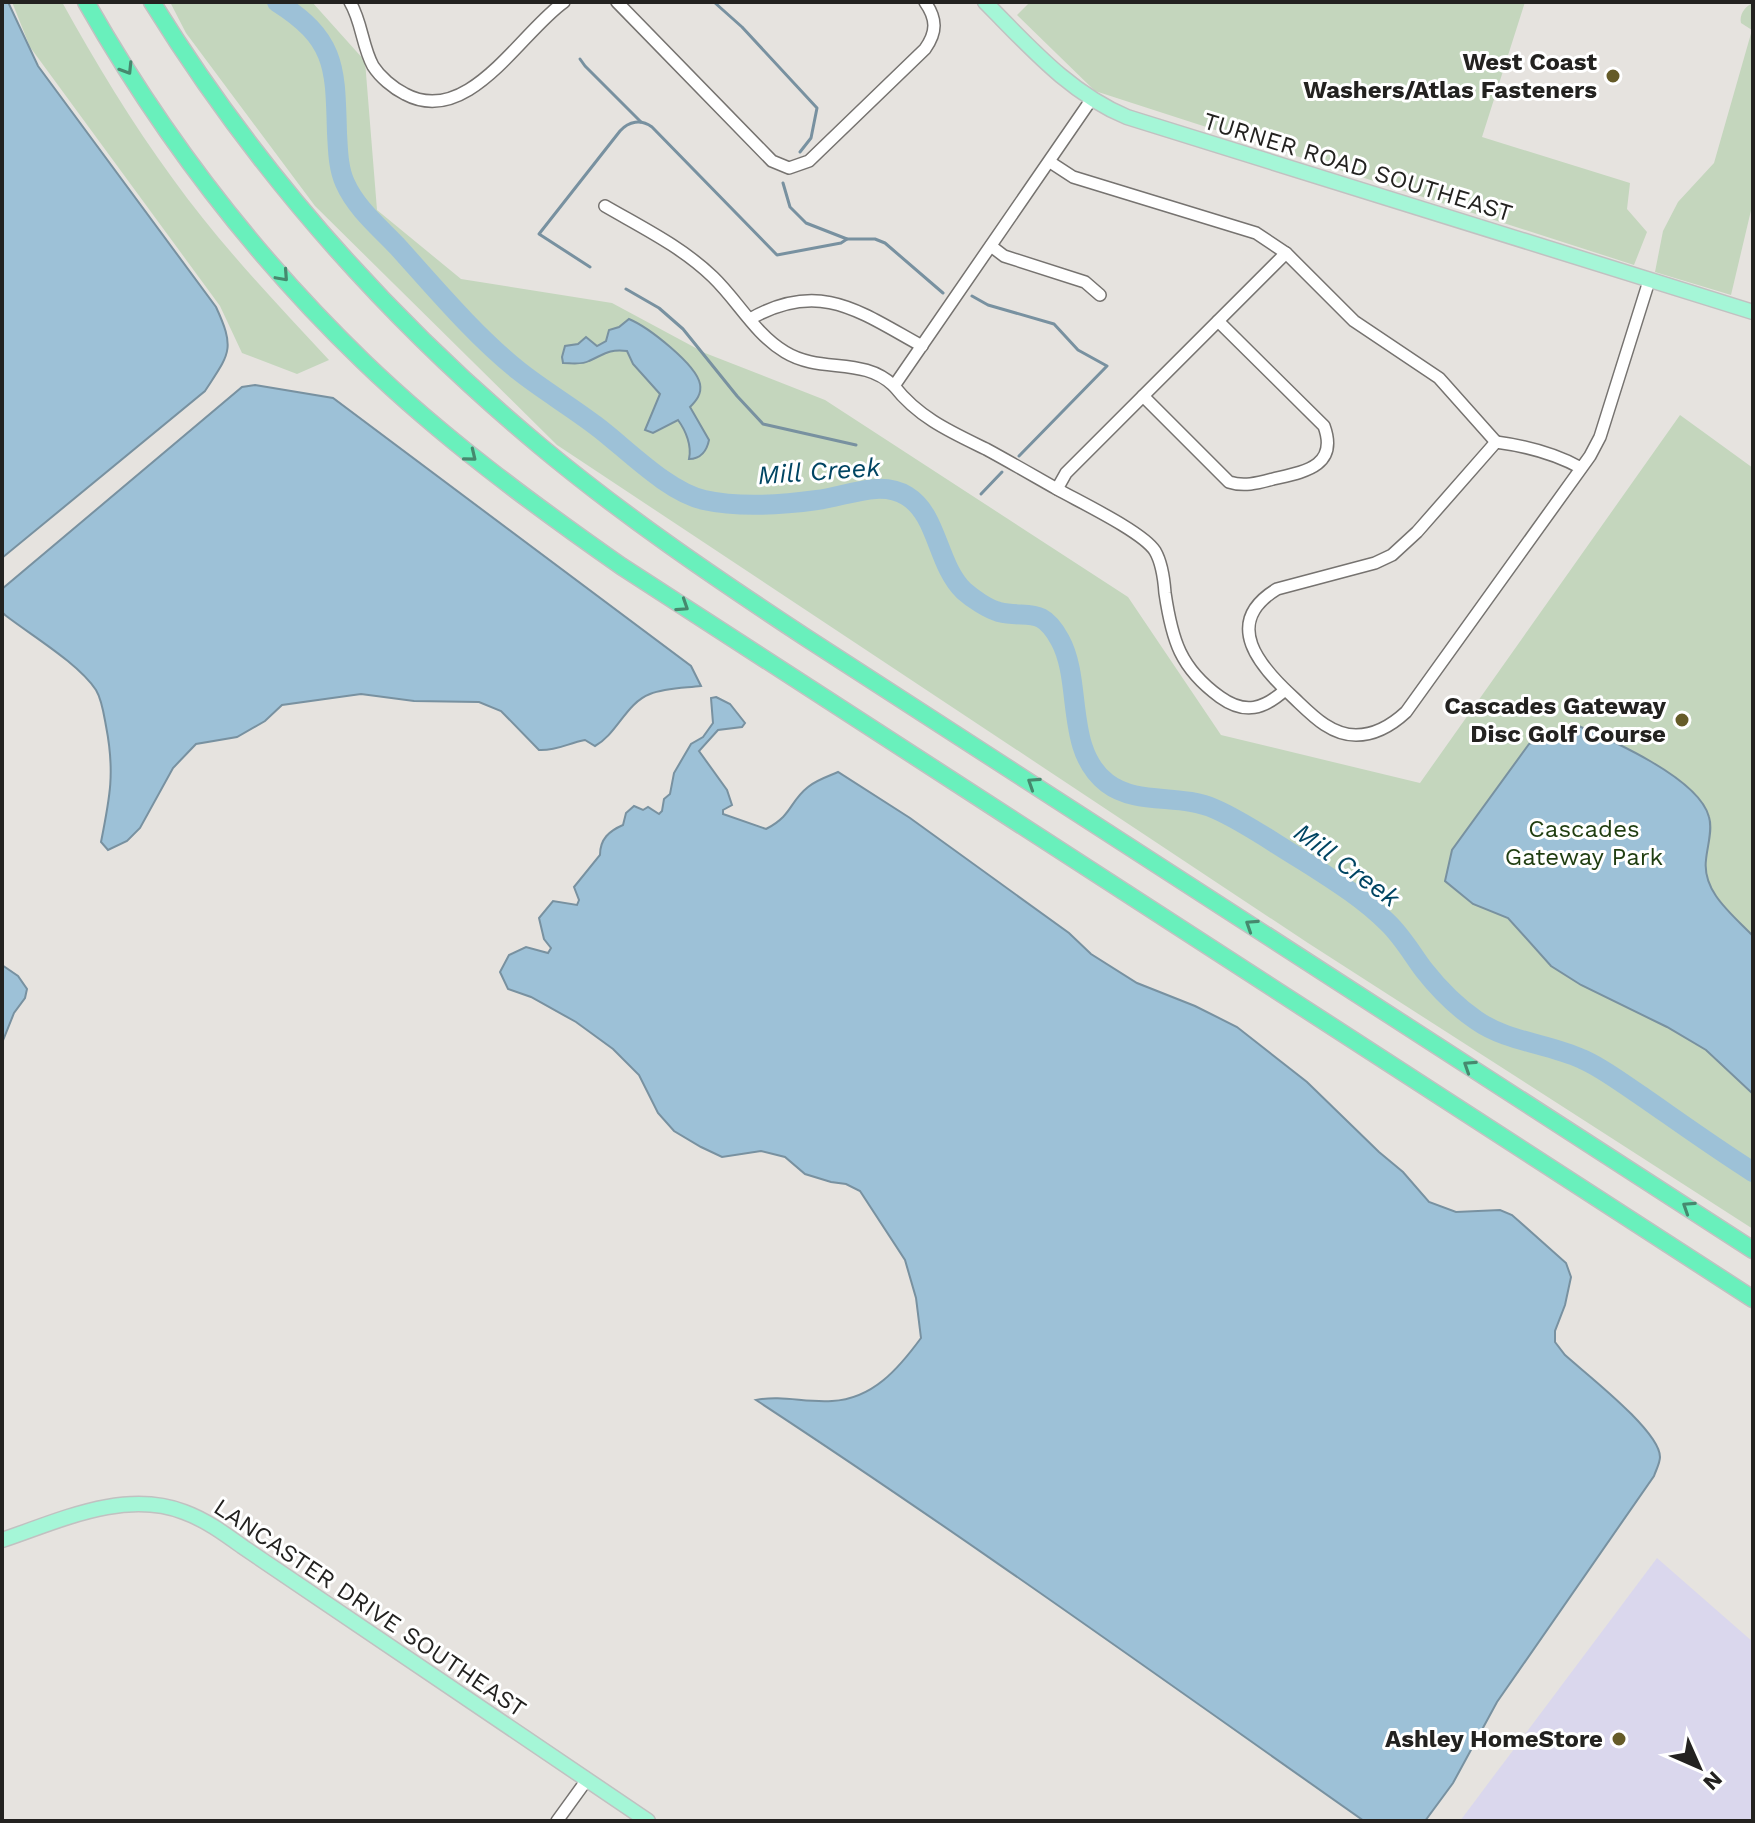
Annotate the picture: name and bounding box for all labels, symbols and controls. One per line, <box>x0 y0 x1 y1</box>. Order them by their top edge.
place label: West Coast Washers/Atlas Fasteners <box>1303 48 1597 104</box>
one-way arrow <box>117 60 132 75</box>
marker: West Coast Washers/Atlas Fasteners <box>1604 67 1622 85</box>
street label: TURNER ROAD SOUTHEAST <box>1200 107 1516 227</box>
one-way arrow <box>273 267 287 282</box>
one-way arrow <box>461 446 476 461</box>
water label: Mill Creek <box>757 452 882 490</box>
one-way arrow <box>674 596 689 611</box>
place label: Cascades Gateway Disc Golf Course <box>1444 692 1666 748</box>
marker: Cascades Gateway Disc Golf Course <box>1673 711 1691 729</box>
one-way arrow <box>1027 778 1041 793</box>
park label: Cascades Gateway Park <box>1505 815 1664 871</box>
water label: Mill Creek <box>1288 817 1406 914</box>
one-way arrow <box>1245 919 1260 934</box>
one-way arrow <box>1463 1060 1478 1075</box>
one-way arrow <box>1682 1202 1696 1217</box>
street label: LANCASTER DRIVE SOUTHEAST <box>209 1493 531 1723</box>
place label: Ashley HomeStore <box>1385 1725 1603 1753</box>
north arrow <box>1659 1727 1739 1807</box>
marker: Ashley HomeStore <box>1610 1730 1628 1748</box>
text: N <box>1698 1766 1727 1795</box>

